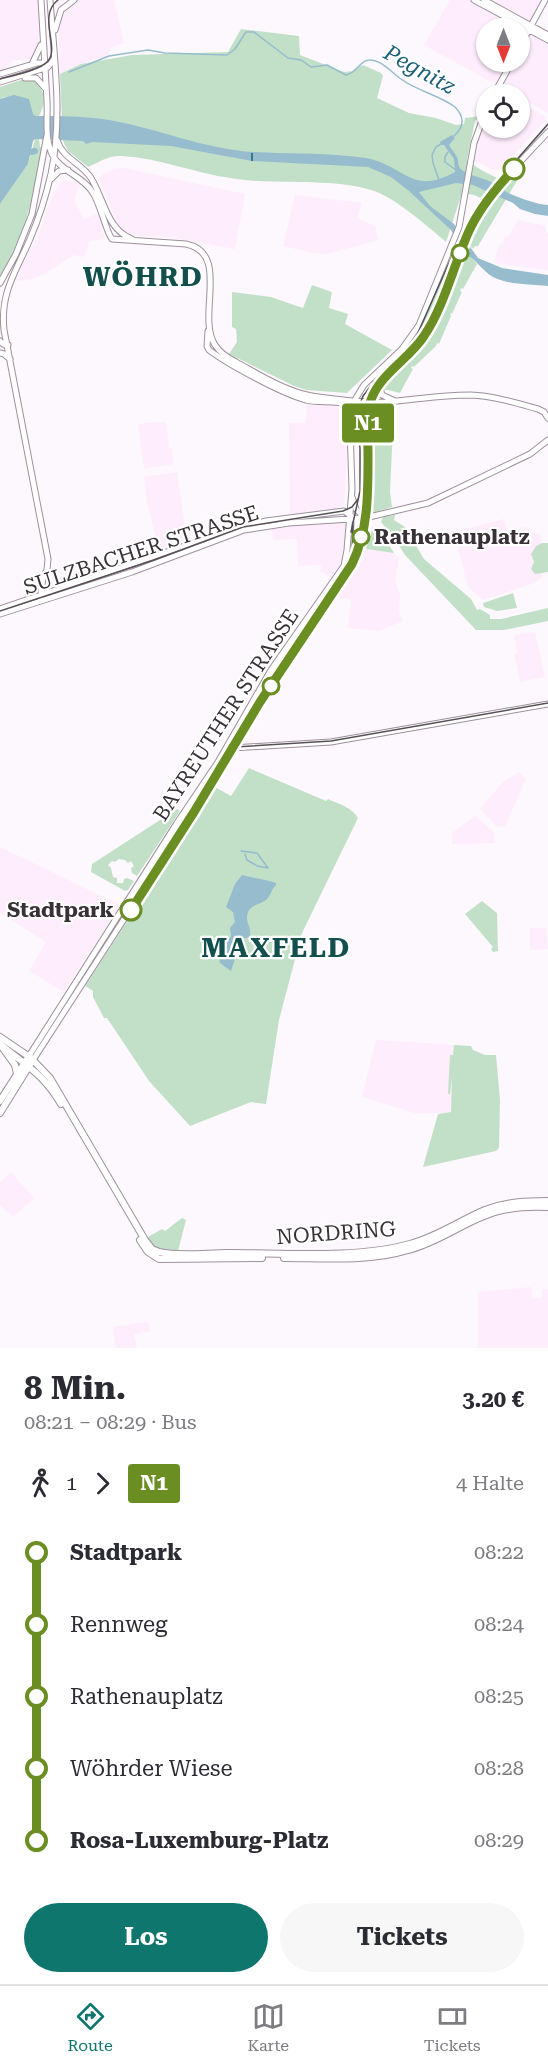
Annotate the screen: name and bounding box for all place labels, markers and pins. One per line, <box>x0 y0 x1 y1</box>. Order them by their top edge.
unlabelled marker <box>503 158 525 180</box>
unlabelled marker <box>451 244 469 262</box>
place label: Rathenauplatz <box>374 525 530 549</box>
marker: Rathenauplatz <box>352 528 370 546</box>
unlabelled marker <box>262 677 280 695</box>
place label: Stadtpark <box>7 898 114 922</box>
marker: Stadtpark <box>120 899 142 921</box>

